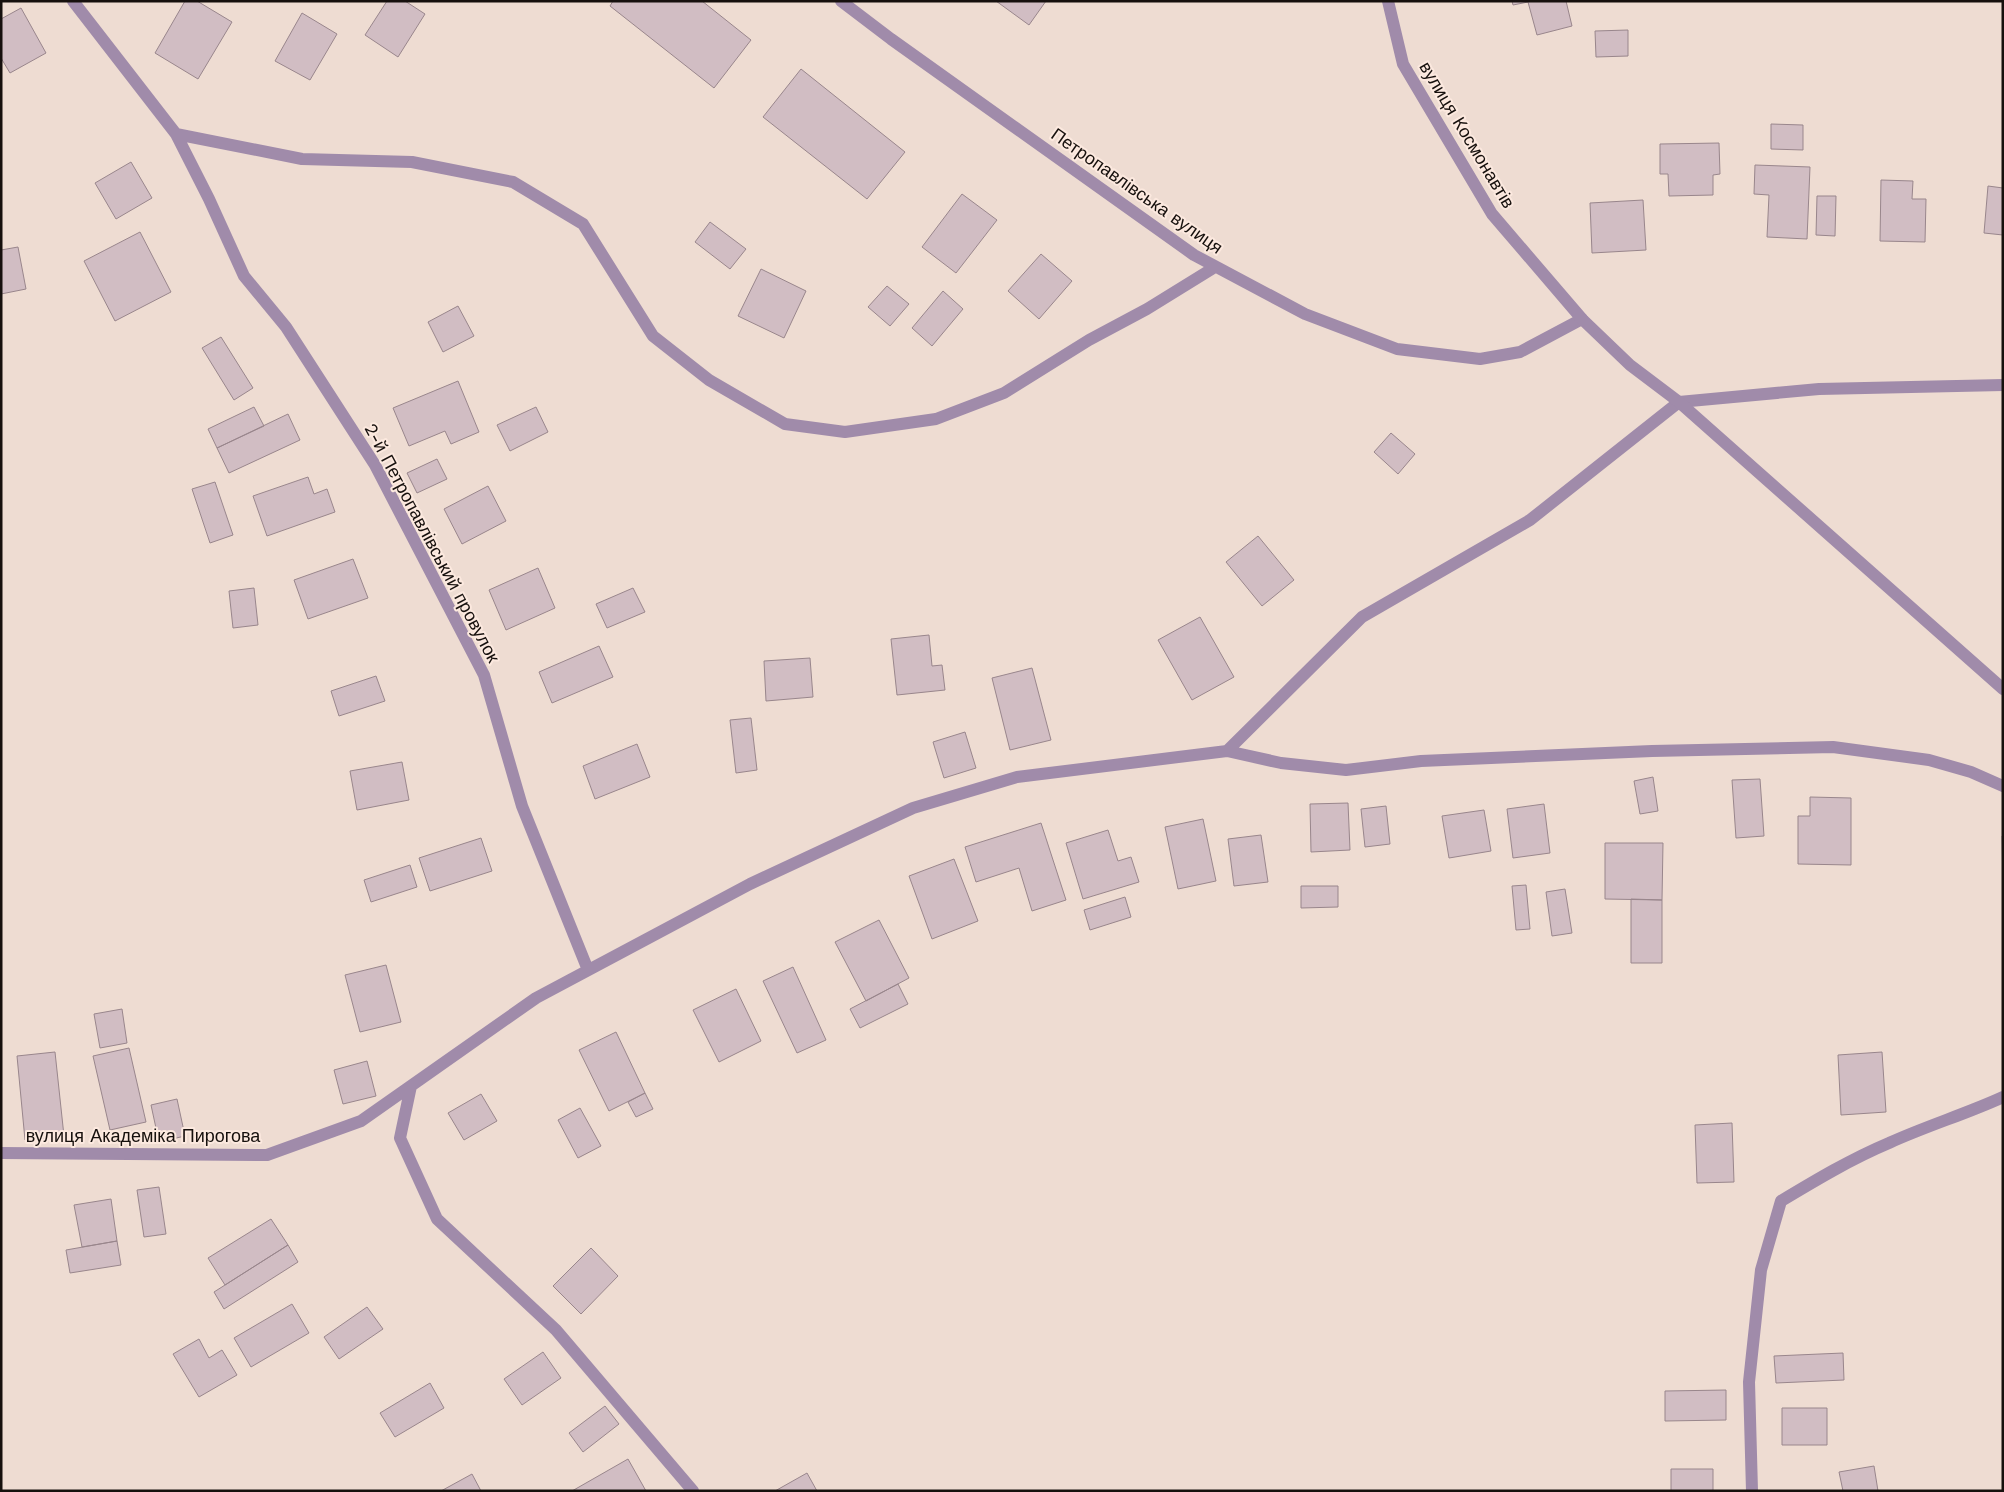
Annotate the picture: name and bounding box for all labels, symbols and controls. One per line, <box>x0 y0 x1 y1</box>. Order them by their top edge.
street label: вулиця Космонавтів <box>1415 58 1520 212</box>
street label: Петропавлівська вулиця <box>1047 123 1227 258</box>
street label: 2-й Петропавлівський провулок <box>360 420 505 666</box>
street label: вулиця Академіка Пирогова <box>26 1125 261 1146</box>

